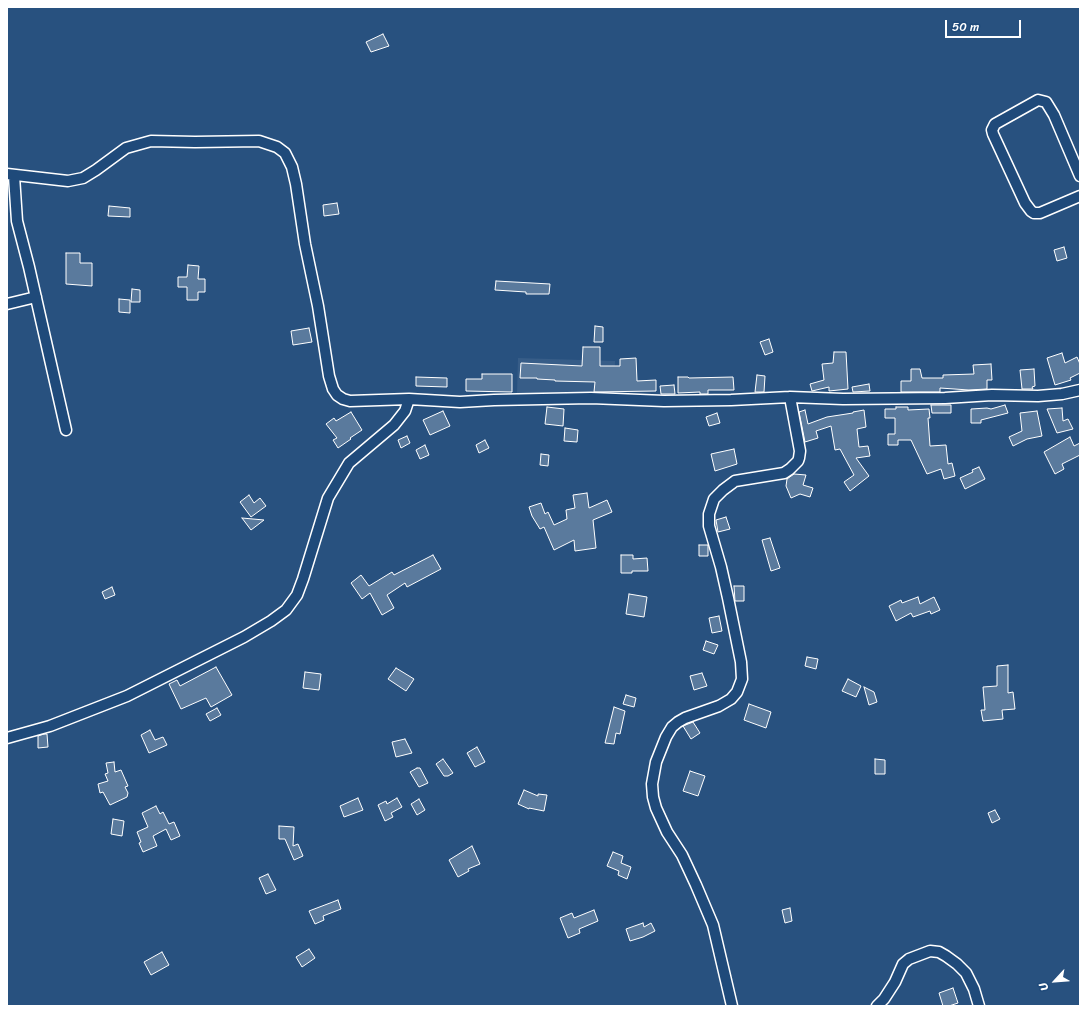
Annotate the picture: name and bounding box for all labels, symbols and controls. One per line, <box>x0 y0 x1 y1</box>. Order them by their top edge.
scale bar <box>947 12 1023 38</box>
text: 50 m <box>952 16 979 38</box>
north arrow <box>1035 961 1075 1001</box>
text: U <box>1034 979 1054 994</box>

